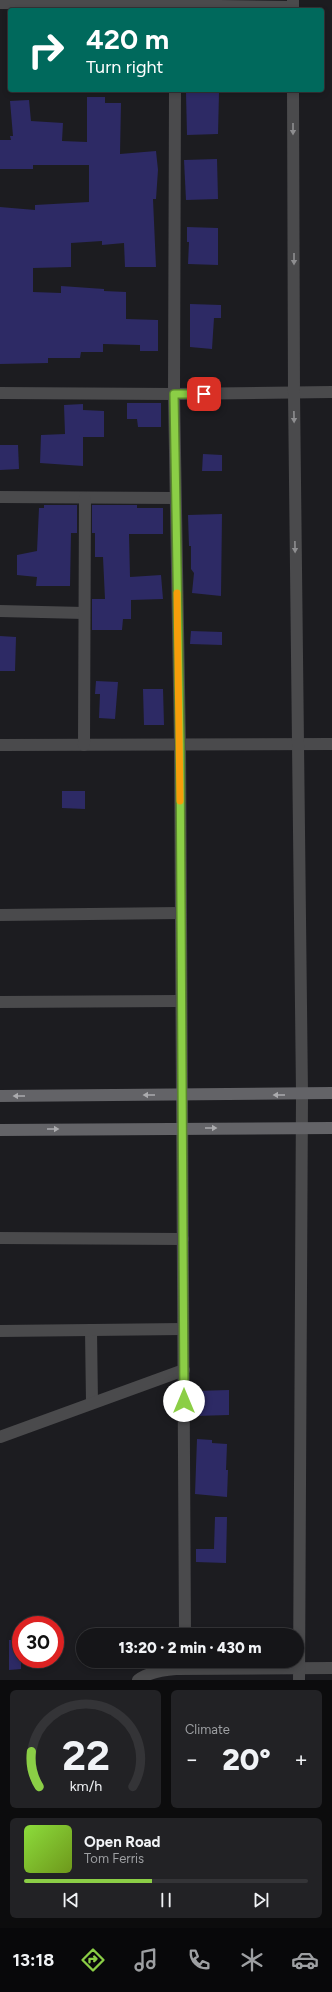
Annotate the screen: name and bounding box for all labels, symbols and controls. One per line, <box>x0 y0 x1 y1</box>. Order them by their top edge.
text: 420 m <box>86 22 169 56</box>
icon: right <box>20 24 72 76</box>
text: Turn right <box>86 56 163 78</box>
one-way arrow <box>290 123 296 136</box>
one-way arrow <box>291 253 297 266</box>
pin <box>187 377 221 411</box>
icon: arrive <box>193 383 215 405</box>
one-way arrow <box>291 411 297 424</box>
one-way arrow <box>292 541 298 554</box>
one-way arrow <box>142 1092 155 1098</box>
one-way arrow <box>272 1092 285 1098</box>
one-way arrow <box>12 1093 25 1099</box>
one-way arrow <box>205 1125 218 1131</box>
one-way arrow <box>47 1126 60 1132</box>
position arrow <box>163 1380 205 1422</box>
speed limit sign: 30 <box>12 1616 64 1668</box>
text: 13:20 · 2 min · 430 m <box>119 1639 261 1657</box>
text: Climate <box>185 1722 230 1737</box>
text: 22 <box>61 1730 110 1780</box>
text: 20° <box>222 1741 271 1778</box>
text: − <box>185 1746 199 1773</box>
text: + <box>294 1746 308 1773</box>
text: km/h <box>69 1777 102 1795</box>
text: Open Road <box>84 1833 161 1851</box>
text: Tom Ferris <box>84 1851 144 1866</box>
icon: previous <box>60 1889 82 1911</box>
icon: pause <box>155 1889 177 1911</box>
icon: next <box>250 1889 272 1911</box>
icon: directions <box>79 1946 107 1974</box>
icon: music <box>132 1946 160 1974</box>
icon: phone <box>185 1946 213 1974</box>
icon: climate <box>238 1946 266 1974</box>
icon: car <box>291 1946 319 1974</box>
text: 13:18 <box>13 1949 54 1971</box>

